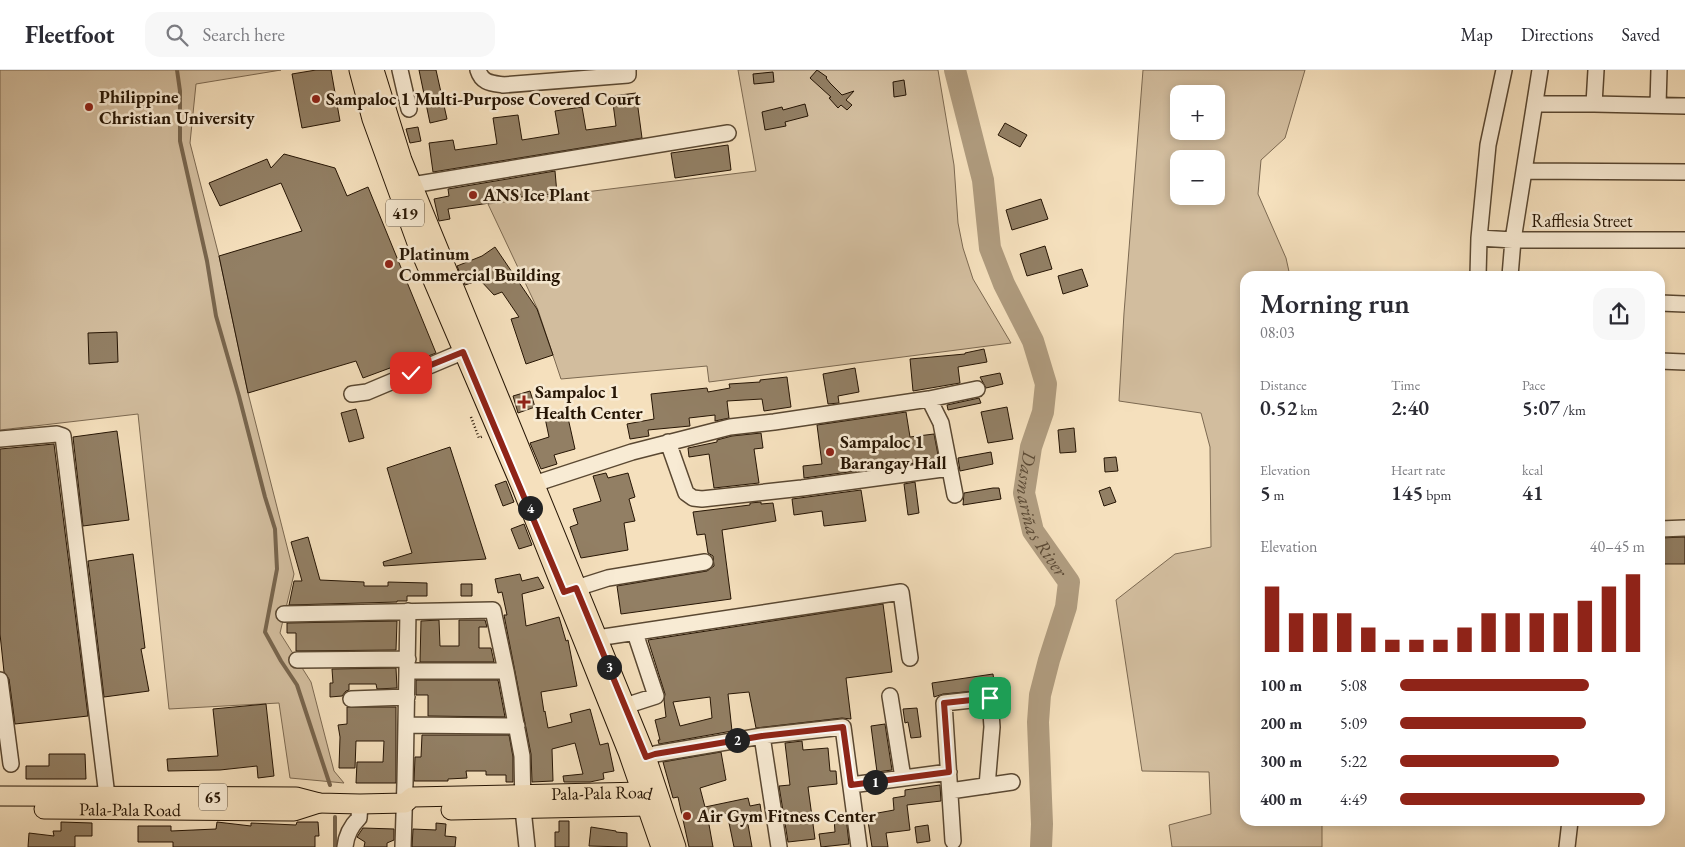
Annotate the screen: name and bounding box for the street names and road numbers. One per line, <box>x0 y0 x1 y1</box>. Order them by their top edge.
road number: 419 <box>386 200 424 226</box>
street label: Rafflesia Street <box>1531 209 1633 232</box>
street label: Pala-Pala Road <box>551 780 656 805</box>
road number: 65 <box>199 784 227 810</box>
street label: Pala-Pala Road <box>79 797 182 821</box>

